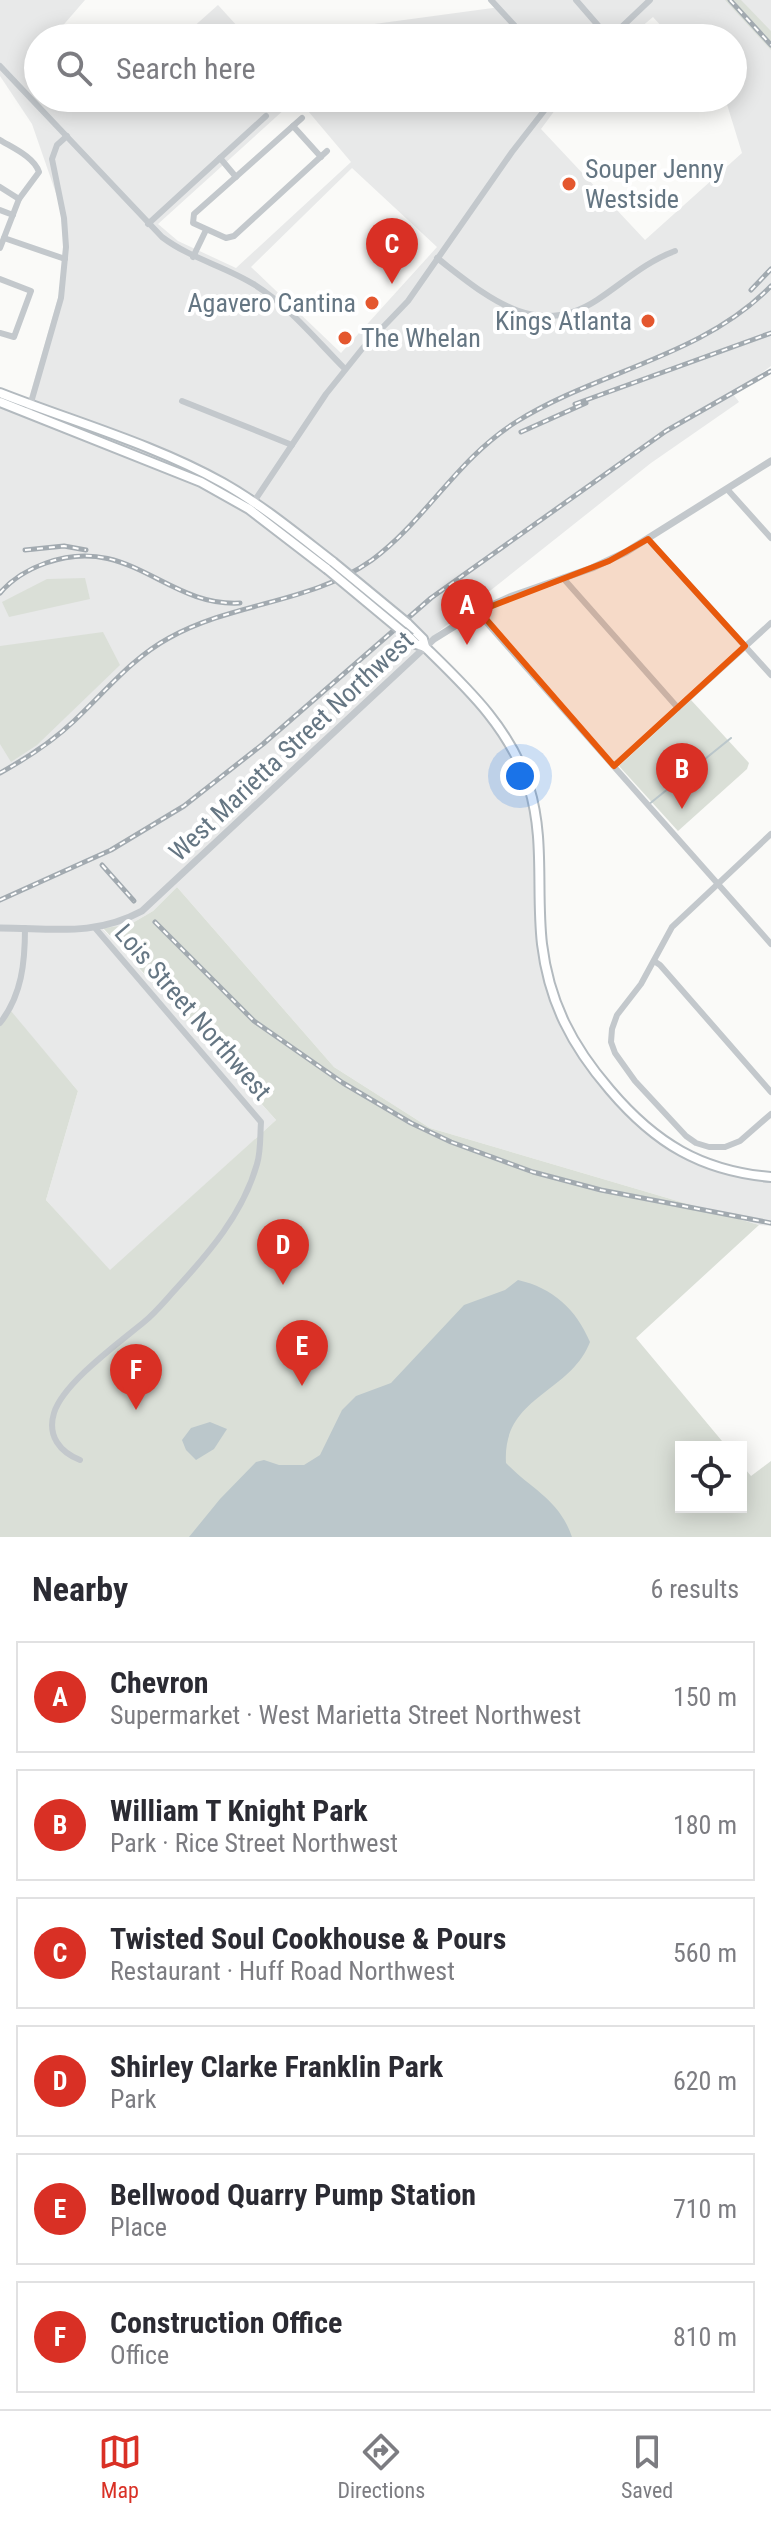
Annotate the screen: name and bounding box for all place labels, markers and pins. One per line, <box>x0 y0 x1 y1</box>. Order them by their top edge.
place label: Souper Jenny Westside <box>585 154 724 214</box>
marker: Souper Jenny Westside <box>560 175 578 193</box>
pin: C <box>366 218 418 284</box>
place label: Agavero Cantina <box>188 288 356 318</box>
marker: Agavero Cantina <box>363 294 381 312</box>
place label: Kings Atlanta <box>495 306 632 336</box>
marker: Kings Atlanta <box>639 312 657 330</box>
place label: The Whelan <box>361 323 481 353</box>
marker: The Whelan <box>336 329 354 347</box>
pin: A <box>441 579 493 645</box>
pin: B <box>656 743 708 809</box>
pin: D <box>257 1219 309 1285</box>
pin: E <box>276 1320 328 1386</box>
pin: F <box>110 1344 162 1410</box>

